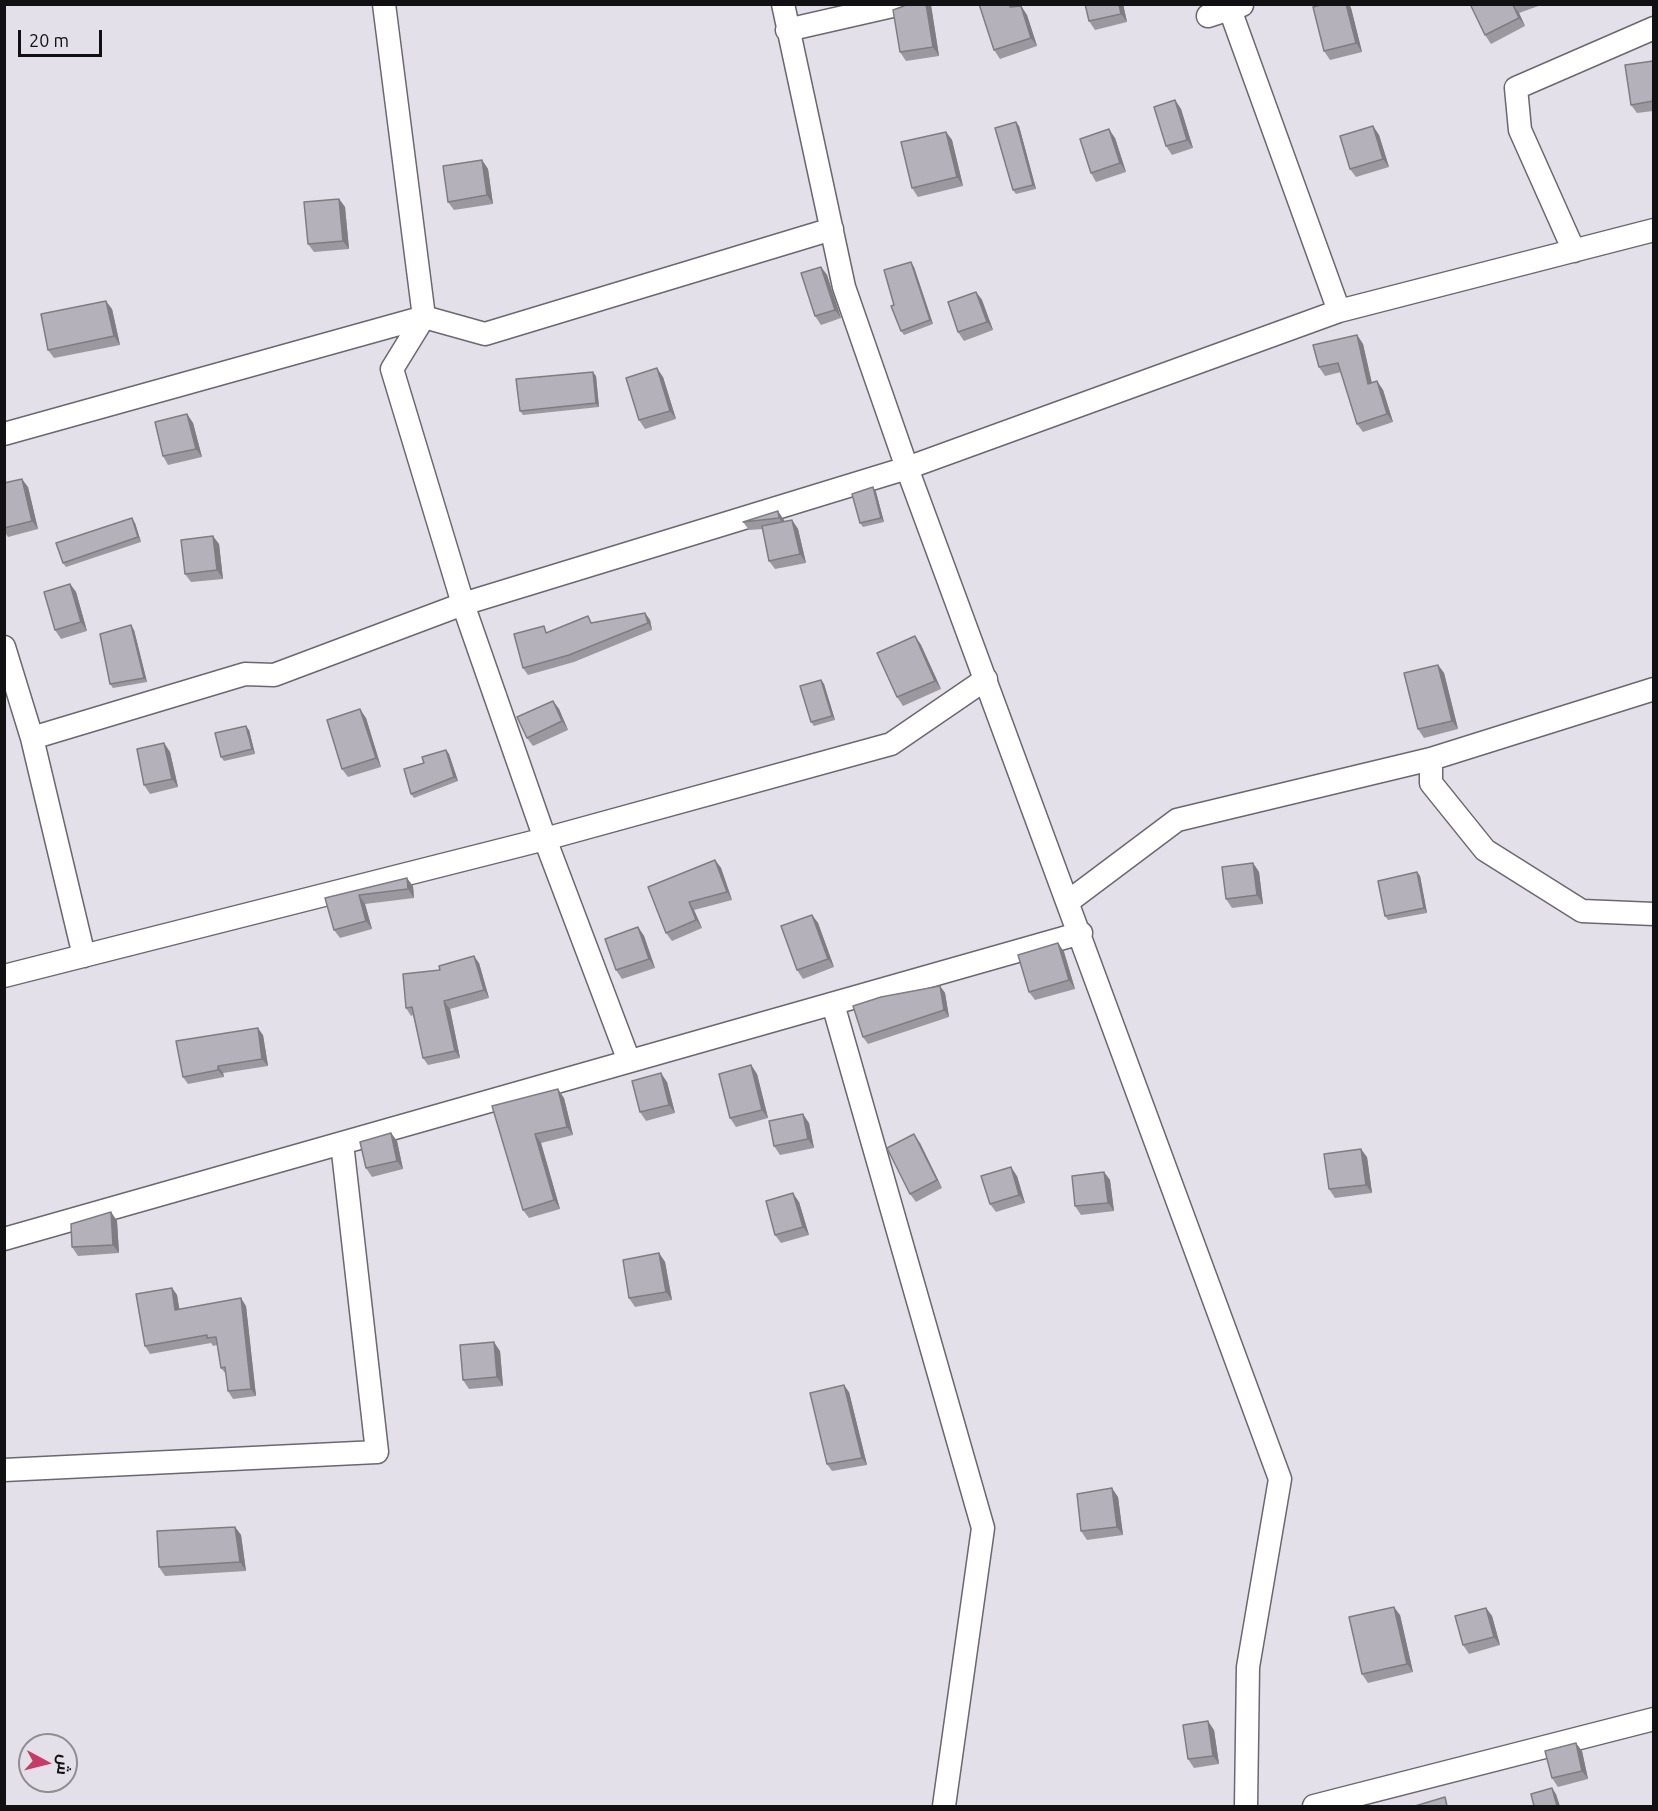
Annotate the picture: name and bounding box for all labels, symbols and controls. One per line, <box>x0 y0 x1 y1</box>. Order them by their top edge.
scale bar <box>21 18 105 56</box>
text: 20 m <box>29 30 69 50</box>
north arrow <box>18 1733 78 1793</box>
text: ش <box>54 1754 74 1776</box>

